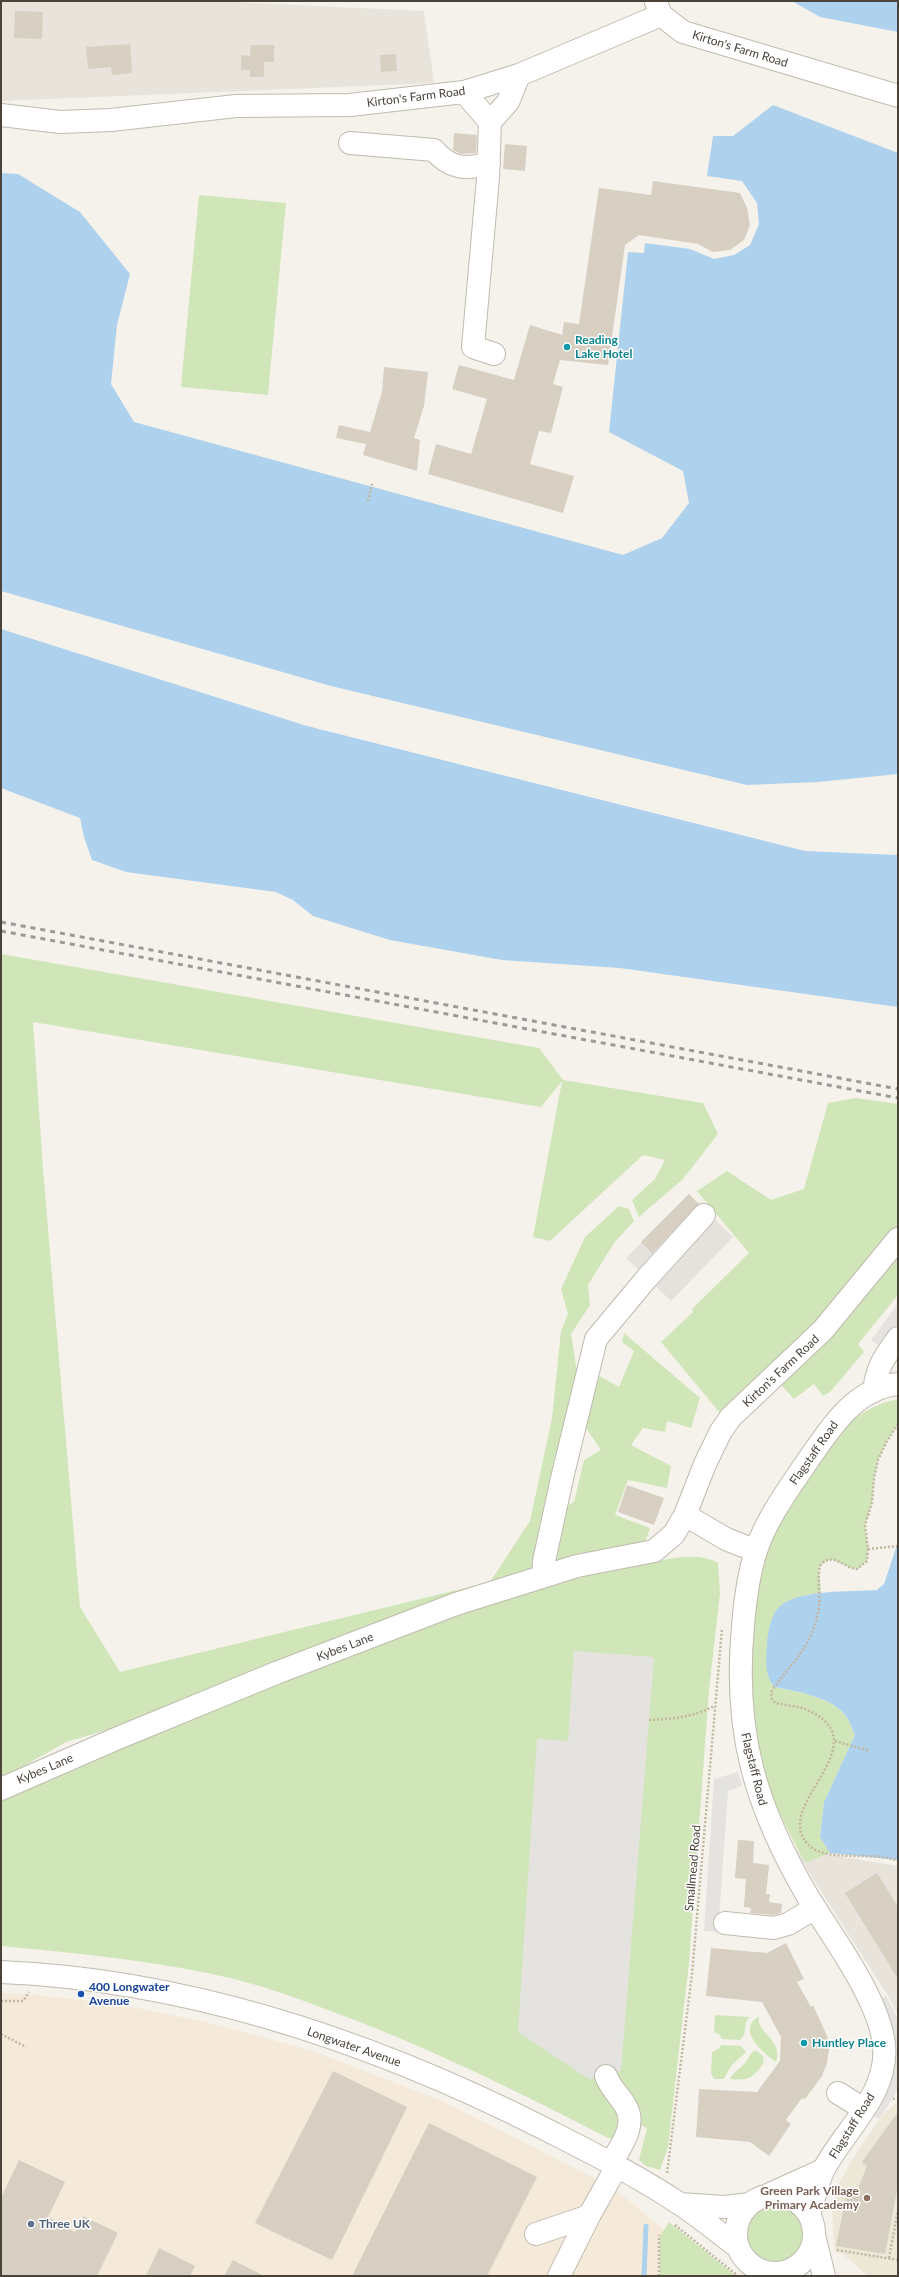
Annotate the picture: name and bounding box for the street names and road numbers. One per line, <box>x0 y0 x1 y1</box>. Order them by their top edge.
street label: Kirton's Farm Road <box>690 28 790 70</box>
street label: Kirton's Farm Road <box>366 84 466 110</box>
street label: Kirton's Farm Road <box>740 1332 822 1410</box>
street label: Flagstaff Road <box>787 1418 841 1488</box>
street label: Kybes Lane <box>314 1630 376 1664</box>
street label: Flagstaff Road <box>738 1731 770 1807</box>
street label: Kybes Lane <box>15 1751 75 1787</box>
street label: Smallmead Road <box>682 1824 704 1912</box>
street label: Longwater Avenue <box>305 2024 403 2070</box>
street label: Flagstaff Road <box>826 2090 878 2162</box>

